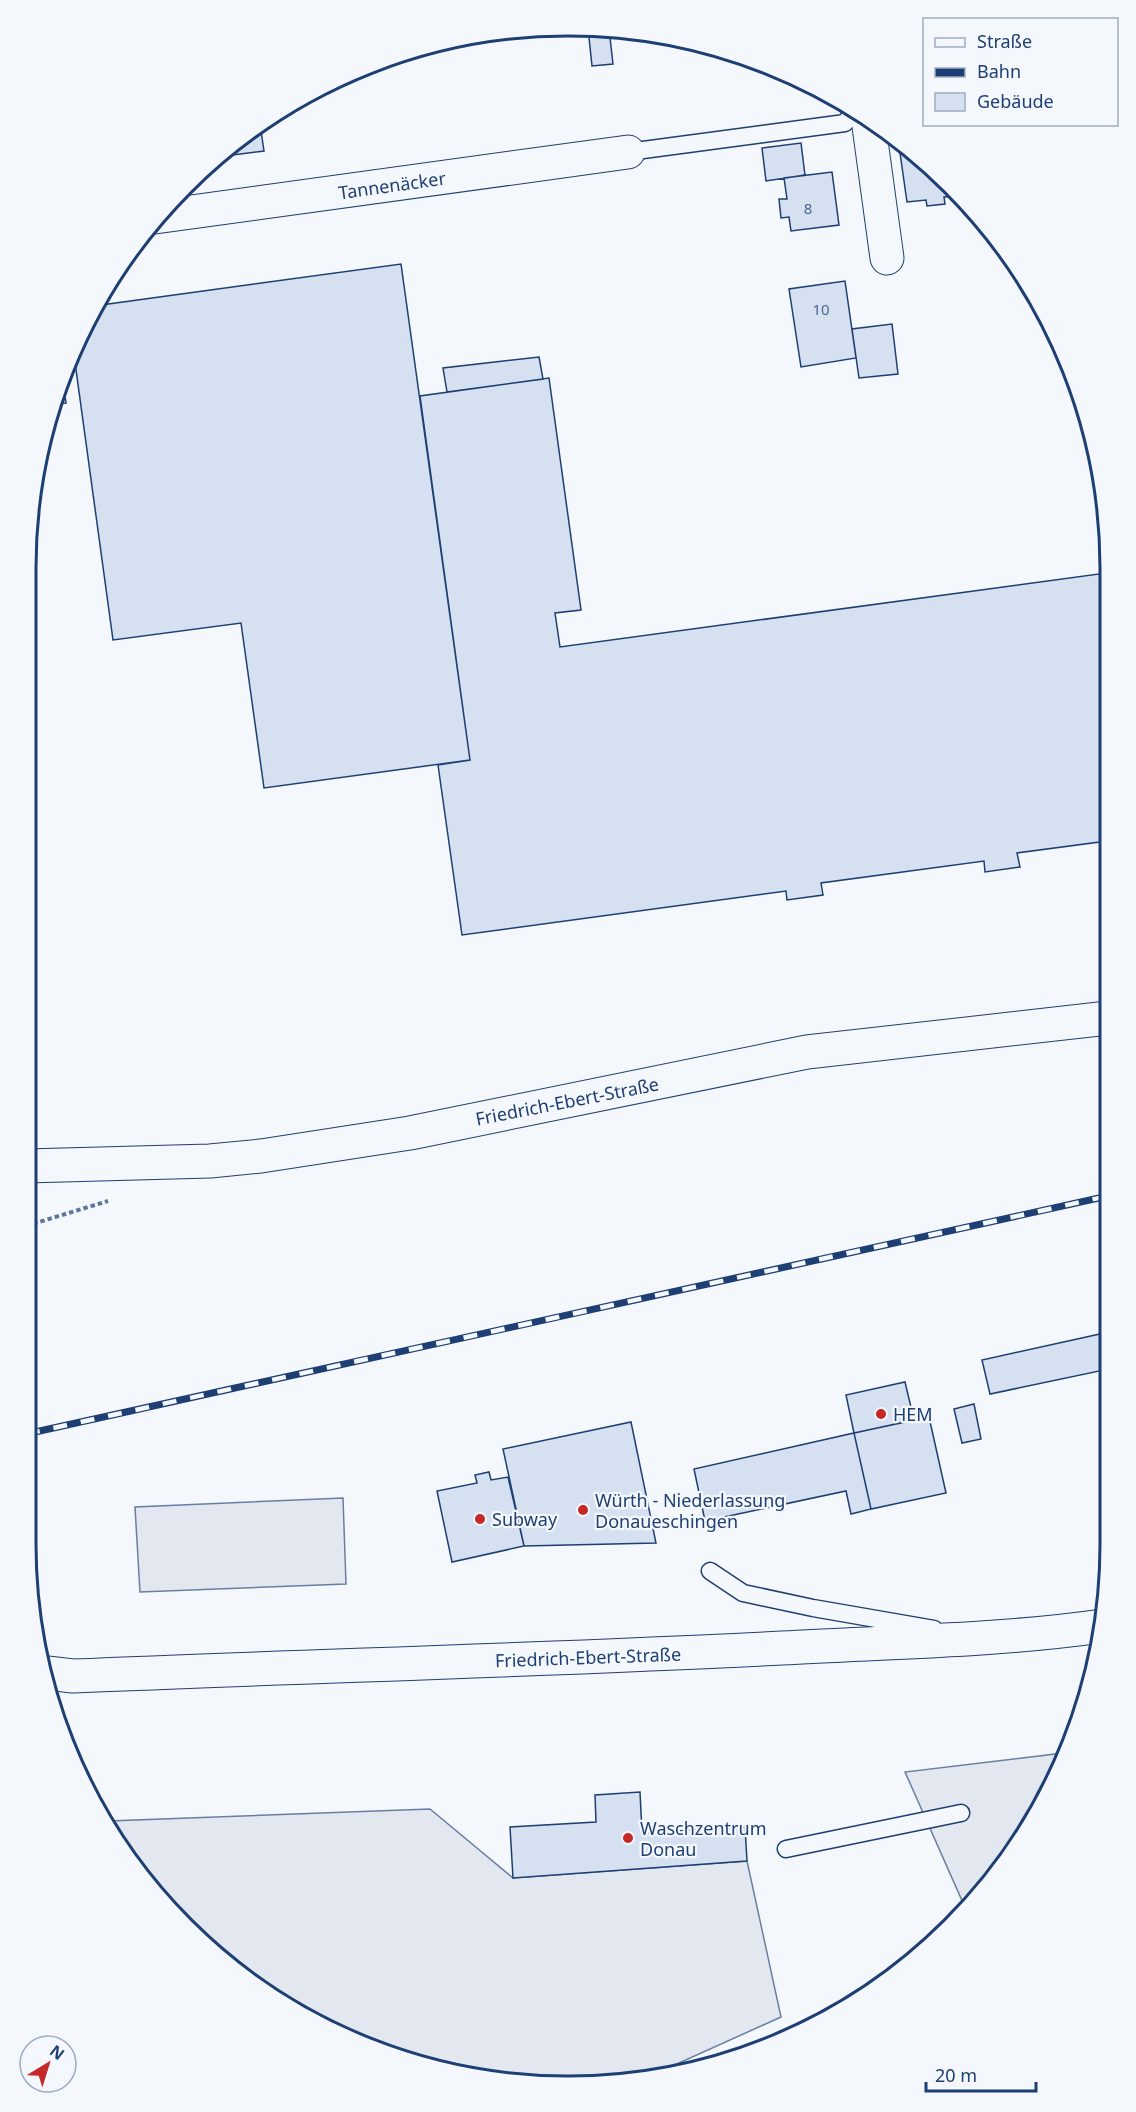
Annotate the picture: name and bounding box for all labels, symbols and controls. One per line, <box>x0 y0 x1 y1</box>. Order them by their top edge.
legend <box>923 18 1118 126</box>
text: Straße <box>977 29 1032 53</box>
text: Bahn <box>977 59 1021 83</box>
text: Gebäude <box>977 89 1054 113</box>
street label: Tannenäcker <box>337 166 448 204</box>
house number: 8 <box>804 198 812 218</box>
house number: 10 <box>812 299 830 319</box>
street label: Friedrich-Ebert-Straße <box>473 1071 661 1131</box>
place label: HEM <box>893 1402 933 1426</box>
marker: HEM <box>874 1407 888 1421</box>
place label: Würth - Niederlassung Donaueschingen <box>595 1488 785 1533</box>
marker: Würth - Niederlassung Donaueschingen <box>576 1503 590 1517</box>
place label: Subway <box>492 1507 558 1531</box>
marker: Subway <box>473 1512 487 1526</box>
street label: Friedrich-Ebert-Straße <box>494 1642 682 1672</box>
place label: Waschzentrum Donau <box>640 1816 767 1861</box>
marker: Waschzentrum Donau <box>621 1831 635 1845</box>
north arrow <box>18 2034 78 2094</box>
text: N <box>45 2040 69 2065</box>
scale bar <box>926 2055 1036 2093</box>
text: 20 m <box>935 2063 977 2087</box>

